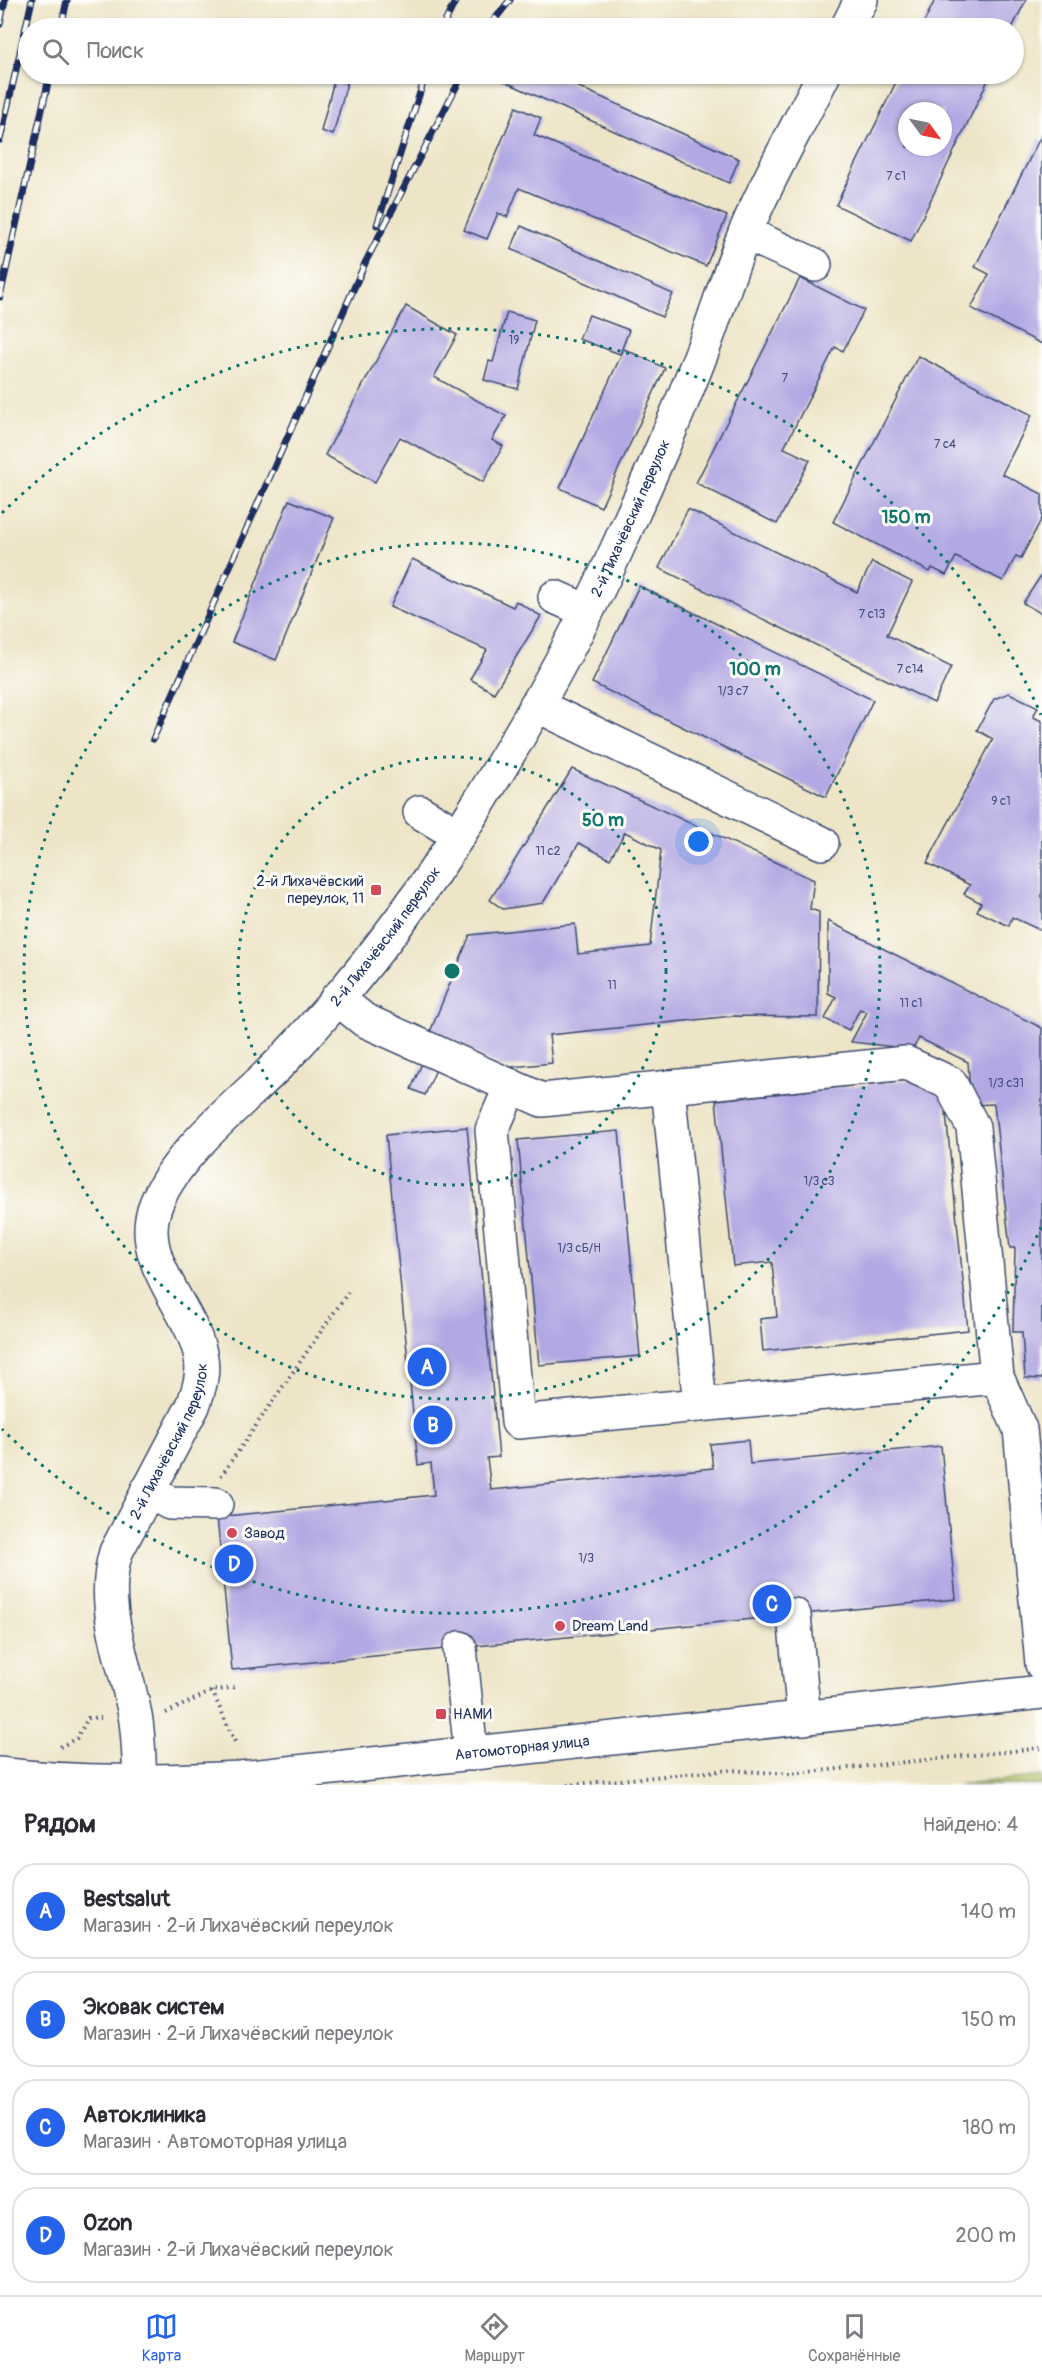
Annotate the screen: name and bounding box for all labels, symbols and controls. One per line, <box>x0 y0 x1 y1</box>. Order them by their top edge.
search box <box>18 18 1024 84</box>
icon: search <box>39 35 72 68</box>
text: Поиск <box>87 37 144 65</box>
north arrow <box>898 102 952 156</box>
house number: 7 с1 <box>886 169 906 184</box>
house number: 19 <box>509 333 519 348</box>
house number: 7 <box>782 371 789 386</box>
street label: 2-й Лихачёвский переулок <box>587 437 675 600</box>
house number: 7 с4 <box>934 437 956 452</box>
text: 150 m <box>882 506 931 529</box>
house number: 7 с13 <box>859 607 886 622</box>
text: 100 m <box>729 658 781 681</box>
house number: 7 с14 <box>897 662 923 677</box>
house number: 1/3 с7 <box>718 684 749 699</box>
house number: 9 с1 <box>991 794 1011 809</box>
text: 50 m <box>582 809 624 832</box>
your location <box>684 827 713 856</box>
house number: 11 с2 <box>536 844 561 859</box>
street label: 2-й Лихачёвский переулок <box>326 863 445 1010</box>
place label: 2-й Лихачёвский переулок, 11 <box>256 872 364 908</box>
marker: 2-й Лихачёвский переулок, 11 <box>369 883 383 897</box>
centre of rings <box>442 961 462 981</box>
house number: 11 <box>607 978 617 993</box>
house number: 11 с1 <box>900 996 922 1011</box>
house number: 1/3 с31 <box>988 1076 1024 1091</box>
house number: 1/3 с3 <box>803 1174 835 1189</box>
house number: 1/3 сБ/Н <box>557 1241 601 1256</box>
pin: A <box>408 1344 446 1390</box>
street label: 2-й Лихачёвский переулок <box>126 1363 212 1523</box>
pin: B <box>414 1402 452 1448</box>
place label: Завод <box>244 1524 284 1543</box>
marker: Завод <box>225 1526 239 1540</box>
pin: D <box>214 1542 254 1586</box>
house number: 1/3 <box>578 1551 594 1566</box>
pin: C <box>752 1582 792 1626</box>
place label: Dream Land <box>572 1617 648 1636</box>
marker: Dream Land <box>553 1619 567 1633</box>
place label: НАМИ <box>453 1705 492 1724</box>
marker: НАМИ <box>434 1707 448 1721</box>
street label: Автомоторная улица <box>454 1732 591 1765</box>
text: Рядом <box>24 1808 96 1840</box>
text: Найдено: 4 <box>923 1812 1018 1837</box>
text: Bestsalut <box>83 1885 170 1913</box>
text: A <box>39 1899 52 1924</box>
text: 140 m <box>961 1899 1016 1924</box>
text: Магазин · 2-й Лихачёвский переулок <box>83 1913 394 1938</box>
text: Эковак систем <box>83 1993 225 2021</box>
text: B <box>40 2007 51 2032</box>
text: 150 m <box>962 2007 1016 2032</box>
text: Магазин · 2-й Лихачёвский переулок <box>83 2021 394 2046</box>
text: Автоклиника <box>83 2101 206 2129</box>
text: C <box>39 2115 52 2140</box>
text: 180 m <box>962 2115 1016 2140</box>
text: Магазин · Автомоторная улица <box>83 2129 347 2154</box>
text: Ozon <box>83 2209 132 2237</box>
text: D <box>39 2223 52 2248</box>
text: 200 m <box>955 2223 1016 2248</box>
text: Магазин · 2-й Лихачёвский переулок <box>83 2237 394 2262</box>
tab: Карта <box>142 2310 181 2366</box>
tab: Маршрут <box>465 2310 525 2366</box>
tab: Сохранённые <box>808 2310 900 2366</box>

